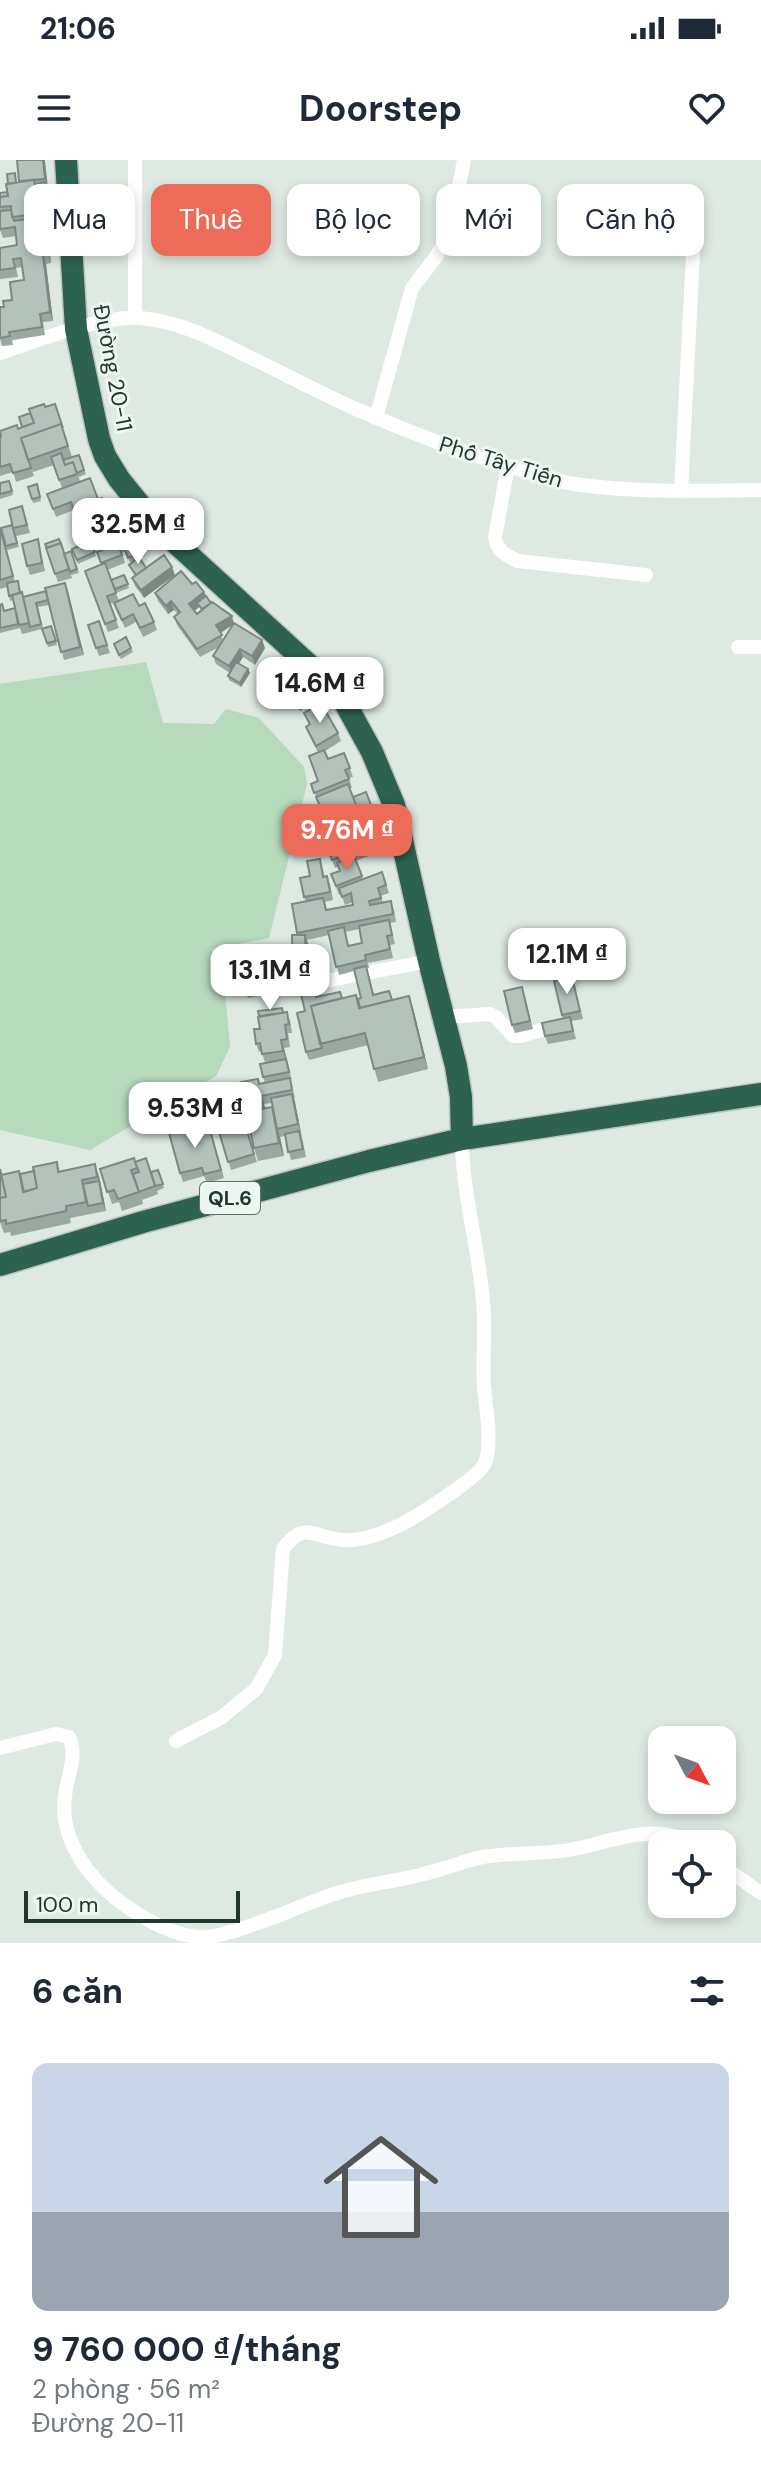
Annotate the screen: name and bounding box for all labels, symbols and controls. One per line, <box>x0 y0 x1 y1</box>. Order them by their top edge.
text: 21:06 <box>40 9 116 48</box>
text: Doorstep <box>299 85 462 132</box>
icon: menu <box>32 86 76 130</box>
icon: heart <box>685 86 729 130</box>
chip: Mua <box>24 184 135 256</box>
chip: Thuê <box>151 184 271 256</box>
chip: Bộ lọc <box>287 184 420 256</box>
chip: Mới <box>436 184 541 256</box>
chip: Căn hộ <box>557 184 704 256</box>
street label: Đường 20-11 <box>86 302 140 434</box>
street label: Phố Tây Tiến <box>436 429 566 495</box>
pin: 32.5M ₫ <box>64 498 212 566</box>
text: 32.5M ₫ <box>90 507 186 541</box>
pin: 14.6M ₫ <box>246 657 394 725</box>
text: 14.6M ₫ <box>274 666 366 700</box>
pin: 9.76M ₫ <box>273 804 421 872</box>
text: 9.76M ₫ <box>300 813 394 847</box>
pin: 12.1M ₫ <box>493 928 641 996</box>
text: 12.1M ₫ <box>526 937 608 971</box>
pin: 13.1M ₫ <box>196 944 344 1012</box>
text: 13.1M ₫ <box>229 953 311 987</box>
pin: 9.53M ₫ <box>121 1082 269 1150</box>
text: 9.53M ₫ <box>147 1091 243 1125</box>
road number: QL.6 <box>200 1182 260 1214</box>
north arrow <box>648 1726 736 1814</box>
map controls <box>648 1726 736 1918</box>
button: locate <box>648 1830 736 1918</box>
scale bar <box>24 1887 240 1923</box>
text: 100 m <box>36 1890 98 1919</box>
text: 6 căn <box>32 1969 123 2014</box>
icon: filters <box>685 1969 729 2013</box>
icon: home <box>309 2115 453 2259</box>
text: 9 760 000 ₫/tháng <box>32 2327 342 2372</box>
text: 2 phòng · 56 m² <box>32 2372 220 2406</box>
text: Đường 20-11 <box>32 2406 184 2440</box>

